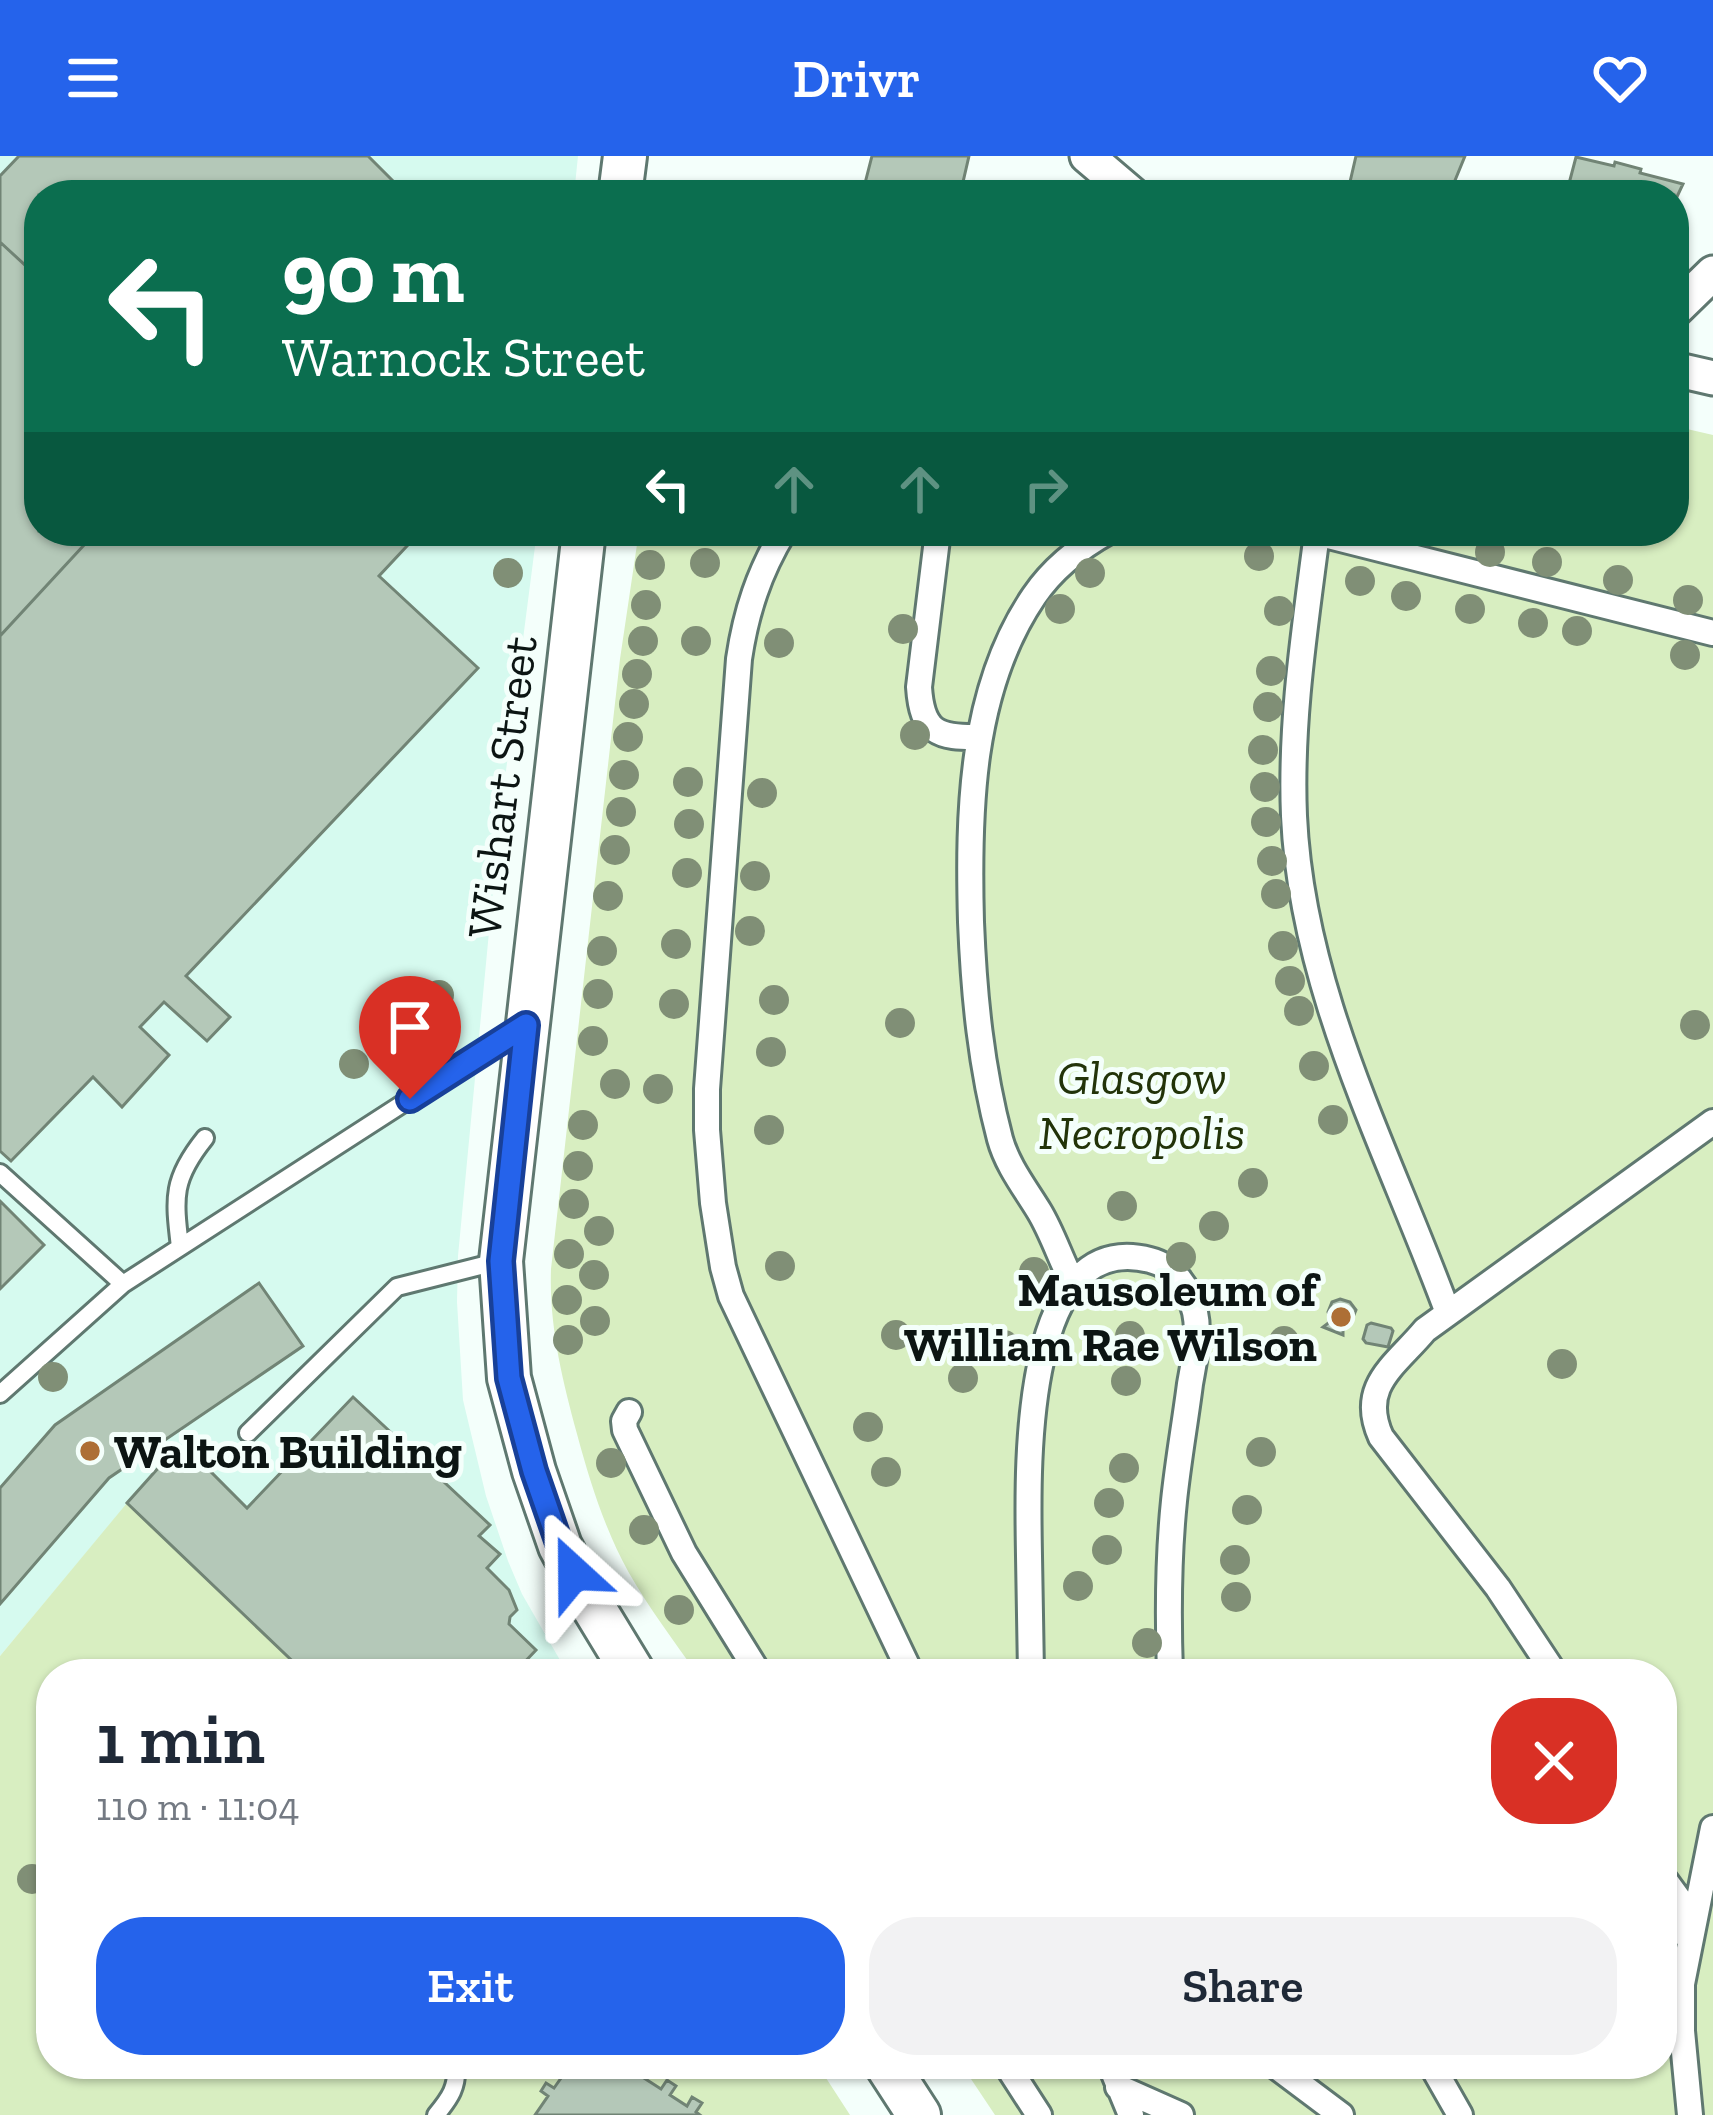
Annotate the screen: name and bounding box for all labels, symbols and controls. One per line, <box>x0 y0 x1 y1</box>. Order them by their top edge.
icon: menu <box>60 45 126 111</box>
icon: heart <box>1587 45 1653 111</box>
text: Drivr <box>793 46 920 111</box>
text: 90 m <box>282 223 465 324</box>
icon: left <box>84 228 240 384</box>
text: Warnock Street <box>282 325 645 390</box>
icon: left <box>635 456 701 522</box>
icon: ahead <box>761 456 827 522</box>
icon: ahead <box>887 456 953 522</box>
icon: right <box>1013 456 1079 522</box>
street label: Wishart Street <box>455 633 549 941</box>
pin <box>359 976 461 1099</box>
icon: arrive <box>377 994 443 1060</box>
park label: Glasgow Necropolis <box>1039 1049 1245 1161</box>
place label: Mausoleum of William Rae Wilson <box>904 1261 1322 1373</box>
marker: Mausoleum of William Rae Wilson <box>1328 1304 1354 1330</box>
place label: Walton Building <box>114 1423 462 1480</box>
marker: Walton Building <box>77 1438 103 1464</box>
position arrow <box>511 1510 637 1636</box>
text: 1 min <box>96 1695 265 1781</box>
button: close <box>1491 1698 1617 1824</box>
text: 110 m · 11:04 <box>96 1783 300 1830</box>
button: Exit <box>96 1917 845 2055</box>
button: Share <box>869 1917 1617 2055</box>

